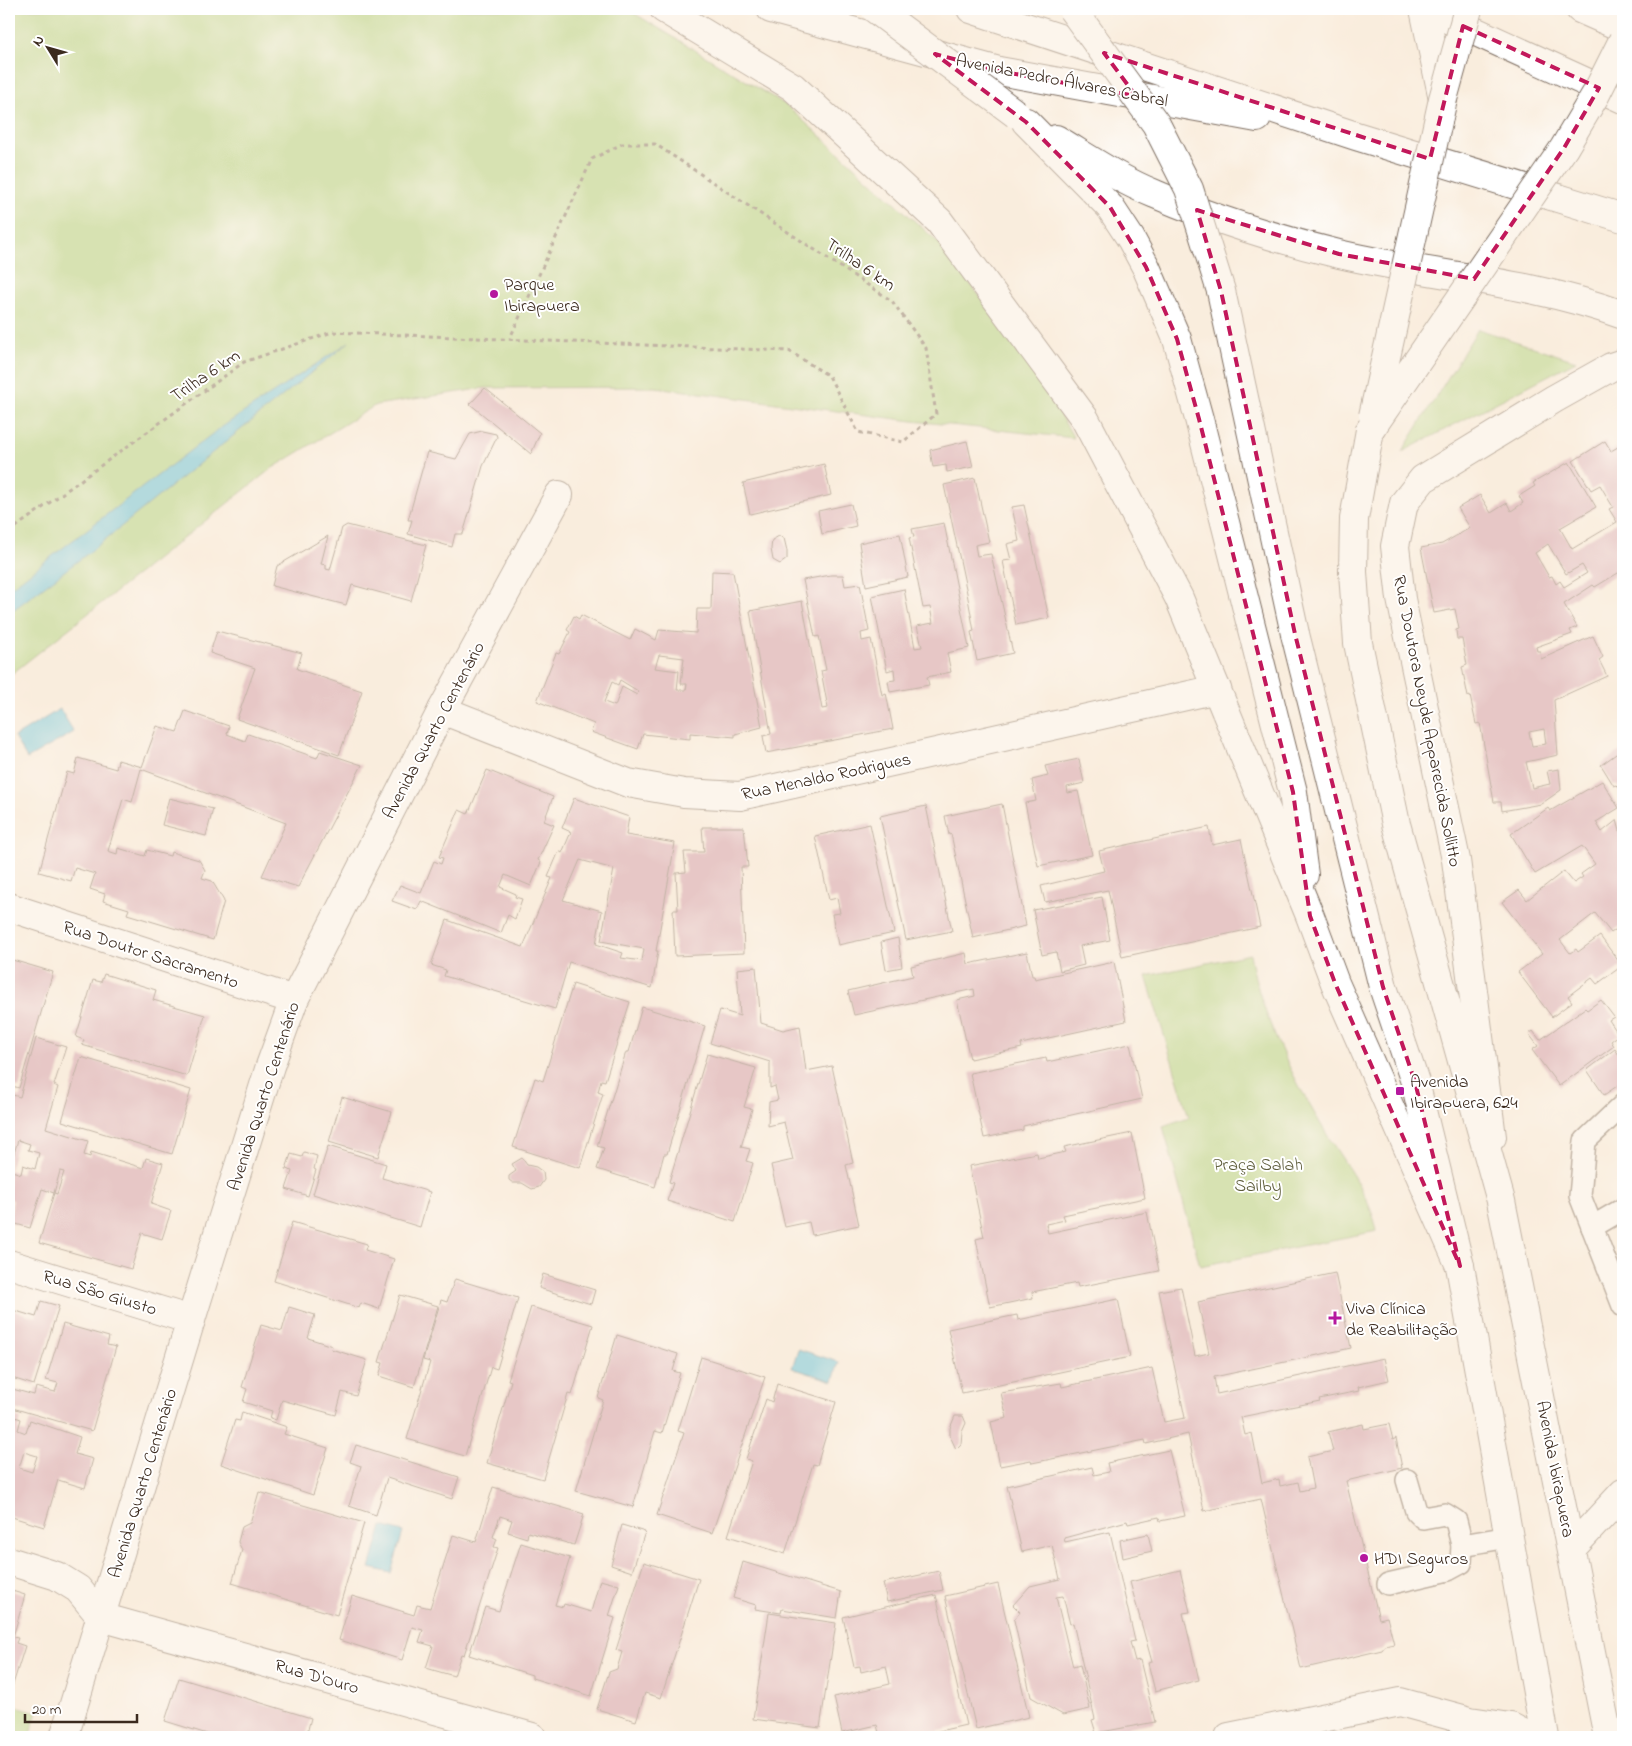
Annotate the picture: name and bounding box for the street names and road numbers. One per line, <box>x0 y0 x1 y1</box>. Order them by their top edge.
street label: Avenida Pedro Álvares Cabral <box>953 49 1170 115</box>
street label: Trilha 6 km <box>820 233 900 299</box>
street label: Trilha 6 km <box>166 344 246 410</box>
street label: Rua Doutora Neyde Apparecida Sollitto <box>1385 573 1467 869</box>
street label: Avenida Quarto Centenário <box>377 638 493 824</box>
street label: Rua Menaldo Rodrigues <box>739 747 914 810</box>
street label: Rua Doutor Sacramento <box>59 915 242 997</box>
street label: Avenida Quarto Centenário <box>222 999 308 1194</box>
street label: Rua São Giusto <box>39 1264 160 1324</box>
street label: Avenida Quarto Centenário <box>103 1385 185 1582</box>
street label: Avenida Ibirapuera <box>1528 1399 1580 1540</box>
street label: Rua D'Ouro <box>271 1654 362 1702</box>

